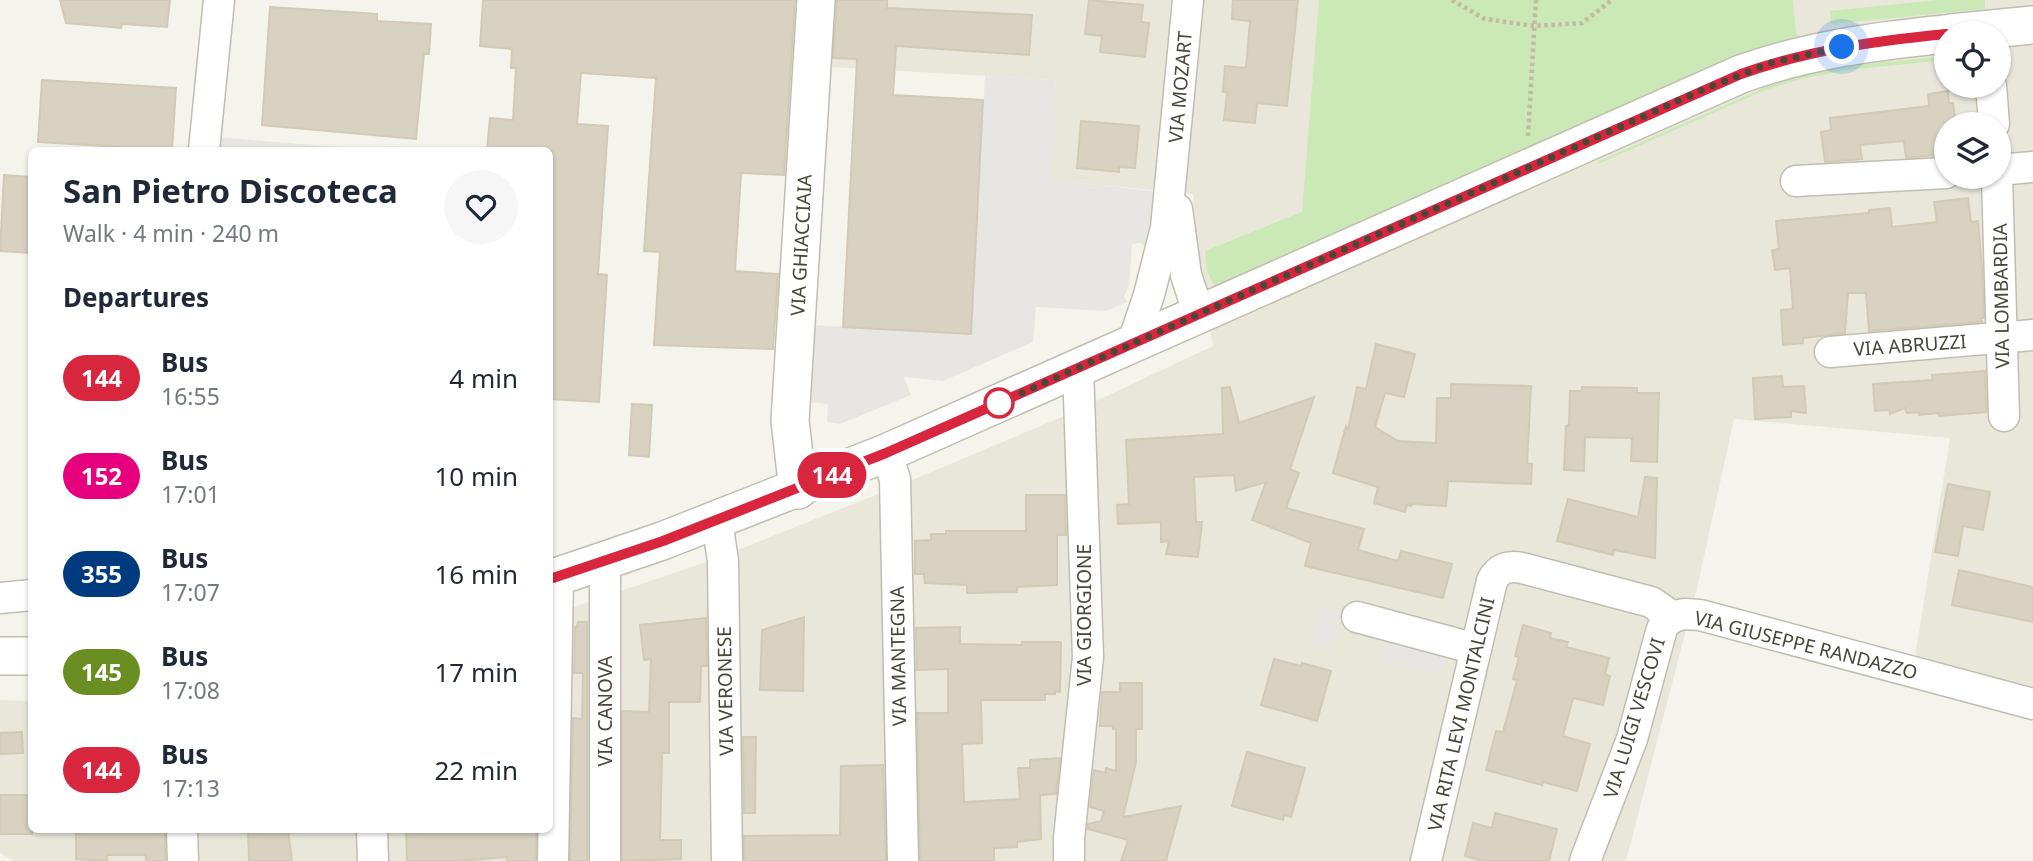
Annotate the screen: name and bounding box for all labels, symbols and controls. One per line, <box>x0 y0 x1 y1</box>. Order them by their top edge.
map controls <box>1934 21 2011 189</box>
button: locate <box>1934 21 2011 98</box>
your location <box>1824 29 1859 64</box>
street label: VIA MOZART <box>1162 30 1198 144</box>
button: layers <box>1934 112 2011 189</box>
text: San Pietro Discoteca <box>63 168 398 213</box>
button: heart <box>444 170 518 244</box>
street label: VIA GHIACCIAIA <box>784 173 818 317</box>
text: Walk · 4 min · 240 m <box>63 217 279 249</box>
street label: VIA LOMBARDIA <box>1987 222 2015 369</box>
text: Departures <box>63 279 209 315</box>
street label: VIA ABRUZZI <box>1853 328 1967 362</box>
text: Bus <box>161 344 208 380</box>
text: 4 min <box>449 360 518 396</box>
text: 144 <box>81 361 122 394</box>
text: 16:55 <box>161 380 220 412</box>
unlabelled marker <box>984 388 1014 418</box>
text: Bus <box>161 442 208 478</box>
line badge: 144 <box>792 452 872 498</box>
text: 10 min <box>434 458 518 494</box>
text: 144 <box>811 458 853 491</box>
text: 152 <box>81 459 122 492</box>
text: 17:01 <box>161 478 220 510</box>
text: Bus <box>161 540 208 576</box>
street label: VIA GIORGIONE <box>1071 544 1097 686</box>
text: 16 min <box>434 556 518 592</box>
text: 355 <box>81 557 122 590</box>
text: 17:07 <box>161 576 220 608</box>
street label: VIA MANTEGNA <box>884 585 912 726</box>
street label: VIA RITA LEVI MONTALCINI <box>1421 594 1501 834</box>
street label: VIA GIUSEPPE RANDAZZO <box>1692 605 1920 685</box>
street label: VIA VERONESE <box>711 626 739 756</box>
street label: VIA LUIGI VESCOVI <box>1597 634 1671 802</box>
text: Bus <box>161 638 208 674</box>
text: 17 min <box>434 654 518 690</box>
text: 145 <box>81 655 122 688</box>
street label: VIA CANOVA <box>592 655 618 766</box>
text: 17:08 <box>161 674 220 706</box>
text: Bus <box>161 736 208 772</box>
text: 22 min <box>434 752 518 788</box>
text: 144 <box>81 753 122 786</box>
text: 17:13 <box>161 772 220 804</box>

